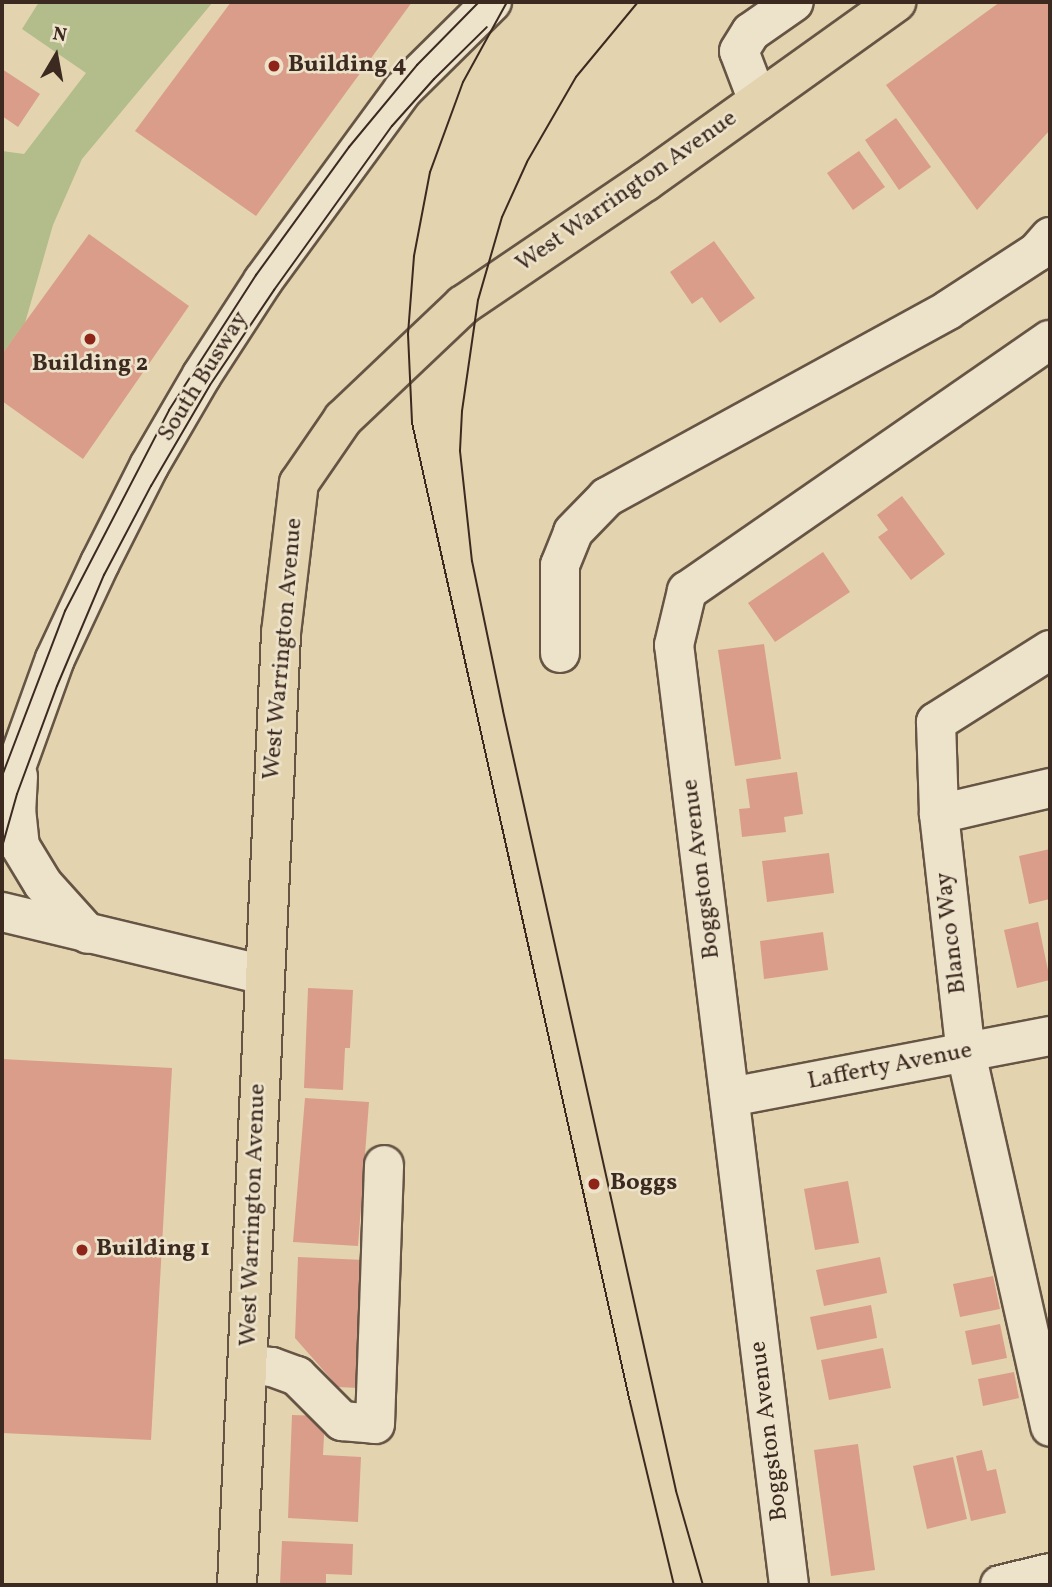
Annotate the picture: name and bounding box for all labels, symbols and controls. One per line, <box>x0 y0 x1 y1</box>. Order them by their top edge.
north arrow <box>21 21 91 91</box>
text: N <box>51 21 69 49</box>
place label: Building 4 <box>288 52 407 80</box>
marker: Building 4 <box>266 58 282 74</box>
street label: West Warrington Avenue <box>511 105 743 279</box>
street label: South Busway <box>153 307 255 447</box>
marker: Building 2 <box>82 331 98 347</box>
place label: Building 2 <box>32 351 148 379</box>
street label: West Warrington Avenue <box>258 516 310 782</box>
street label: Boggston Avenue <box>677 777 727 961</box>
street label: Blanco Way <box>930 870 974 996</box>
street label: Lafferty Avenue <box>805 1037 975 1097</box>
street label: West Warrington Avenue <box>235 1083 273 1347</box>
place label: Boggs <box>610 1170 677 1198</box>
marker: Boggs <box>584 1174 604 1194</box>
place label: Building 1 <box>96 1236 210 1264</box>
marker: Building 1 <box>74 1242 90 1258</box>
street label: Boggston Avenue <box>745 1339 795 1523</box>

